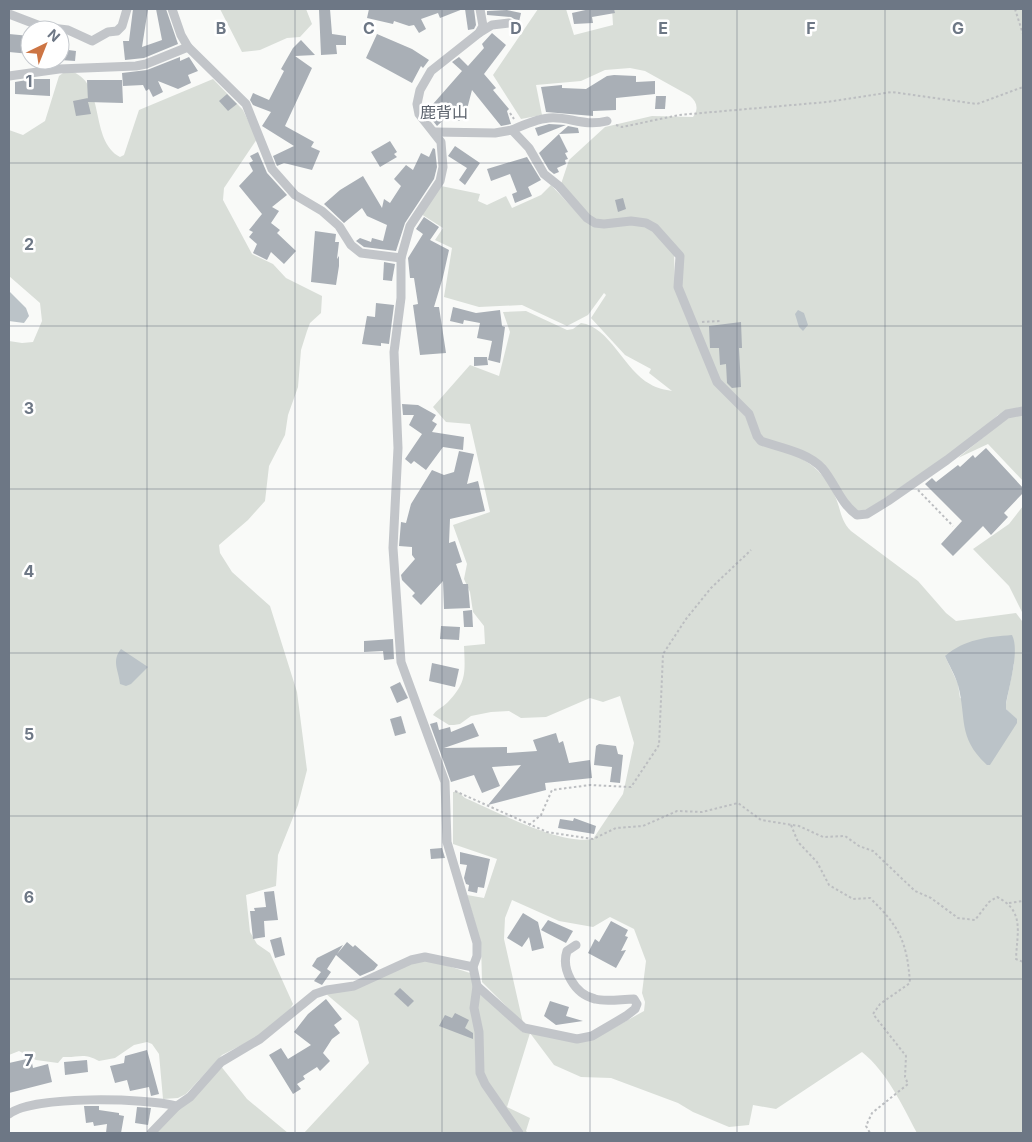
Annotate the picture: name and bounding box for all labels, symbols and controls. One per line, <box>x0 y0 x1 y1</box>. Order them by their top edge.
text: B <box>216 18 226 38</box>
text: C <box>363 18 375 38</box>
text: D <box>510 18 522 38</box>
text: E <box>658 18 668 38</box>
text: F <box>806 18 816 38</box>
text: G <box>952 18 964 38</box>
north arrow <box>20 20 70 70</box>
text: N <box>45 25 64 45</box>
text: 1 <box>26 71 32 91</box>
district label: 鹿背山 <box>420 102 468 122</box>
text: 2 <box>24 234 34 254</box>
text: 3 <box>24 398 34 418</box>
text: 4 <box>24 561 35 581</box>
text: 5 <box>24 724 34 744</box>
text: 6 <box>24 887 34 907</box>
text: 7 <box>24 1050 34 1070</box>

